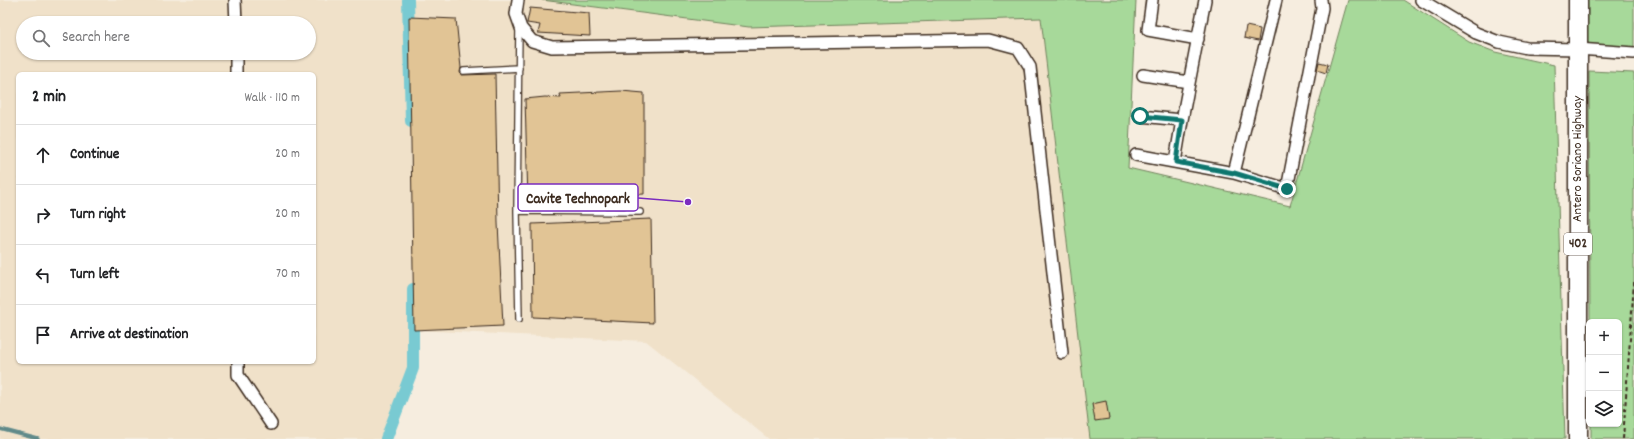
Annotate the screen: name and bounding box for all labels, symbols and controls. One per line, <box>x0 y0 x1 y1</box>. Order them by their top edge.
search box <box>16 16 316 60</box>
icon: search <box>30 27 52 49</box>
text: Search here <box>62 27 130 49</box>
text: 2 min <box>32 86 66 110</box>
text: Walk · 110 m <box>244 89 300 108</box>
street label: Antero Soriano Highway <box>1568 96 1588 222</box>
route start <box>1131 107 1149 125</box>
icon: ahead <box>32 144 54 166</box>
text: Continue <box>70 144 119 166</box>
text: 20 m <box>275 145 300 164</box>
route end <box>1278 180 1296 198</box>
callout: Cavite Technopark <box>518 184 638 211</box>
text: Cavite Technopark <box>526 189 630 211</box>
icon: right <box>32 204 54 226</box>
text: Turn right <box>70 204 126 226</box>
text: 20 m <box>275 205 300 224</box>
road number: 402 <box>1564 233 1592 255</box>
icon: left <box>32 264 54 286</box>
text: Turn left <box>70 264 119 286</box>
text: 70 m <box>276 265 300 284</box>
map controls <box>1586 319 1622 427</box>
button: + <box>1586 319 1622 355</box>
icon: arrive <box>32 324 54 346</box>
text: Arrive at destination <box>70 324 188 346</box>
button: − <box>1586 355 1622 391</box>
button: layers <box>1586 391 1622 427</box>

